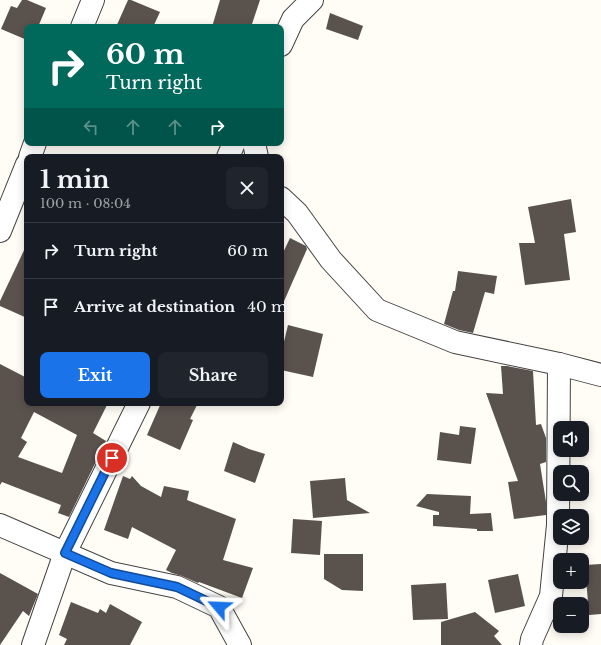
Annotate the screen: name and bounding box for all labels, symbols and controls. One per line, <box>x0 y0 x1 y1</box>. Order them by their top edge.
text: 60 m <box>106 37 184 72</box>
icon: right <box>40 40 92 92</box>
text: Turn right <box>106 72 202 94</box>
icon: left <box>80 116 102 138</box>
icon: ahead <box>122 116 144 138</box>
icon: ahead <box>164 116 186 138</box>
icon: right <box>206 116 228 138</box>
text: 1 min <box>40 165 110 194</box>
button: close <box>226 167 268 209</box>
text: 100 m · 08:04 <box>40 195 131 212</box>
icon: right <box>40 240 62 262</box>
text: Turn right <box>74 241 157 260</box>
text: 60 m <box>227 241 268 260</box>
icon: arrive <box>40 296 62 318</box>
text: Arrive at destination <box>74 297 235 316</box>
text: 40 m <box>247 297 287 316</box>
button: Exit <box>40 352 150 398</box>
button: Share <box>158 352 268 398</box>
map controls <box>553 421 589 633</box>
button: sound <box>553 421 589 457</box>
pin <box>95 441 129 475</box>
icon: arrive <box>101 447 123 469</box>
button: search <box>553 465 589 501</box>
button: layers <box>553 509 589 545</box>
button: + <box>553 553 589 589</box>
position arrow <box>198 586 240 628</box>
button: − <box>553 597 589 633</box>

